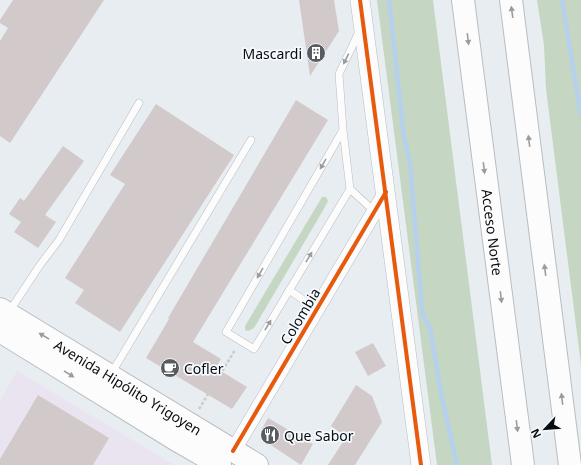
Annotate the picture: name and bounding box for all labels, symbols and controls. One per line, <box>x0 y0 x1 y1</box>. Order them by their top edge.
one-way arrow <box>509 6 515 18</box>
one-way arrow <box>465 33 471 45</box>
building icon: Mascardi <box>305 42 327 64</box>
place label: Mascardi <box>242 44 302 63</box>
one-way arrow <box>343 53 349 65</box>
one-way arrow <box>526 134 532 147</box>
one-way arrow <box>320 158 327 170</box>
one-way arrow <box>481 162 488 174</box>
street label: Acceso Norte <box>478 188 508 277</box>
one-way arrow <box>306 251 313 263</box>
one-way arrow <box>542 263 549 276</box>
one-way arrow <box>257 267 264 278</box>
street label: Colombia <box>276 284 324 348</box>
one-way arrow <box>498 291 504 303</box>
one-way arrow <box>265 319 272 331</box>
one-way arrow <box>38 332 50 339</box>
street label: Avenida Hipólito Yrigoyen <box>51 335 206 439</box>
cafe icon: Cofler <box>159 357 181 379</box>
place label: Cofler <box>184 359 224 378</box>
one-way arrow <box>63 370 75 377</box>
one-way arrow <box>558 392 565 405</box>
north arrow <box>525 409 565 449</box>
one-way arrow <box>514 419 521 432</box>
restaurant icon: Que Sabor <box>259 424 281 446</box>
place label: Que Sabor <box>284 426 354 445</box>
text: N <box>527 426 544 441</box>

